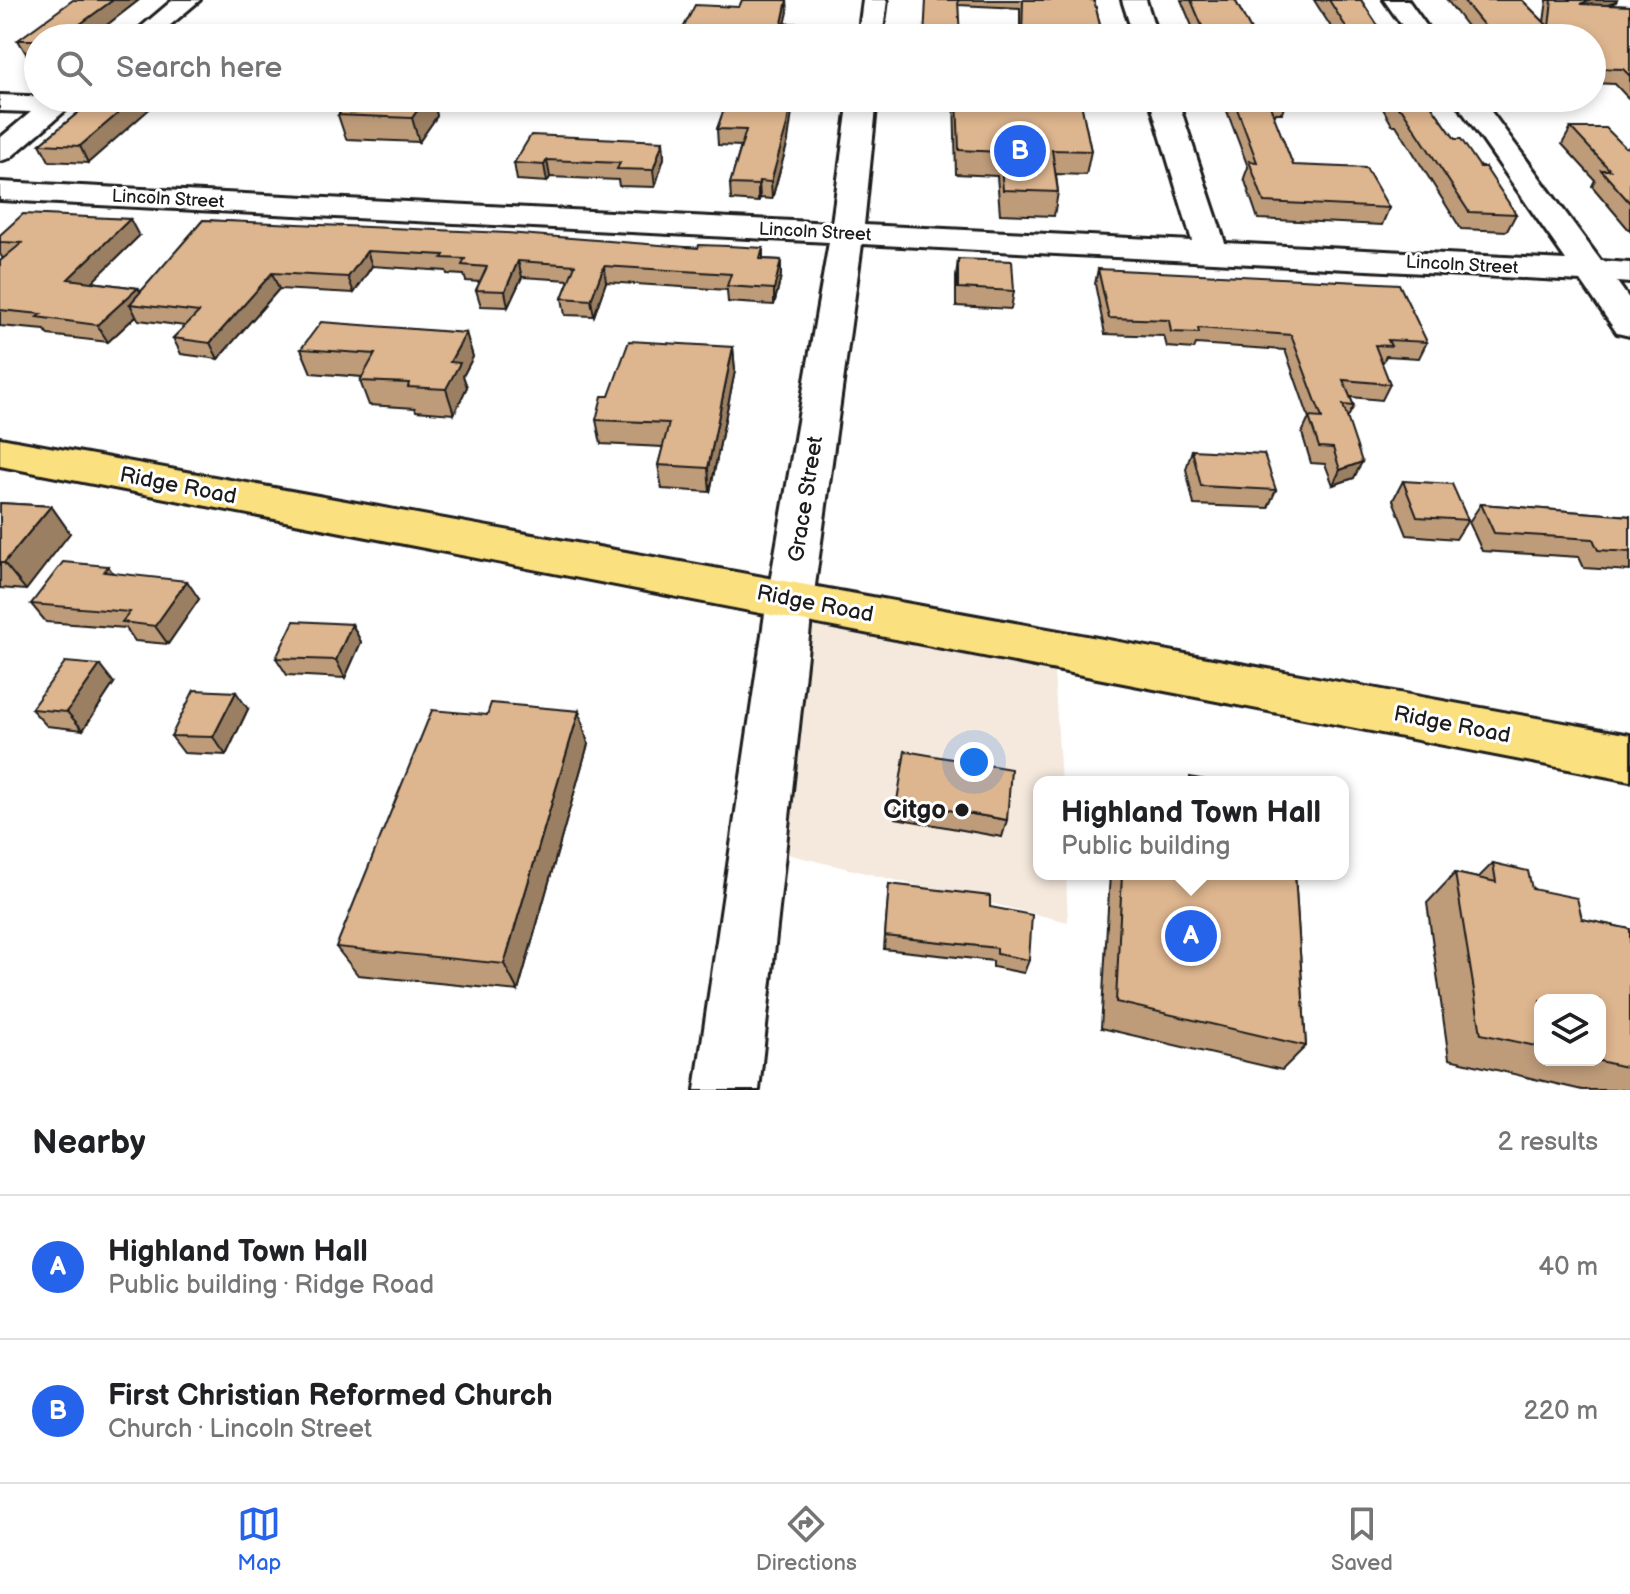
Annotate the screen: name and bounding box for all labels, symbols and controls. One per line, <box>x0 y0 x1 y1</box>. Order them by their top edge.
search box <box>24 24 1606 112</box>
icon: search <box>52 46 96 90</box>
text: Search here <box>116 50 282 86</box>
pin: B <box>994 121 1046 181</box>
street label: Lincoln Street <box>111 186 225 212</box>
street label: Lincoln Street <box>758 219 872 245</box>
street label: Lincoln Street <box>1405 252 1519 278</box>
street label: Grace Street <box>783 434 829 564</box>
street label: Ridge Road <box>117 461 239 511</box>
street label: Ridge Road <box>754 579 876 629</box>
street label: Ridge Road <box>1391 700 1513 750</box>
your location <box>954 742 994 782</box>
popup <box>1033 776 1349 880</box>
place label: Citgo <box>883 795 946 826</box>
text: Highland Town Hall <box>1061 795 1321 831</box>
marker: Citgo <box>953 801 971 819</box>
text: Public building <box>1061 831 1230 862</box>
pin: A <box>1165 906 1217 966</box>
map controls <box>1534 994 1606 1066</box>
button: layers <box>1534 994 1606 1066</box>
text: Nearby <box>32 1122 146 1163</box>
text: 2 results <box>1498 1127 1598 1158</box>
text: Highland Town Hall <box>108 1234 368 1270</box>
text: A <box>50 1252 66 1283</box>
text: 40 m <box>1538 1252 1598 1283</box>
text: Public building · Ridge Road <box>108 1270 434 1301</box>
text: First Christian Reformed Church <box>108 1378 553 1414</box>
text: B <box>49 1396 67 1427</box>
text: 220 m <box>1524 1396 1598 1427</box>
text: Church · Lincoln Street <box>108 1414 372 1445</box>
tab: Map <box>237 1502 281 1577</box>
tab: Directions <box>756 1502 857 1577</box>
tab: Saved <box>1331 1502 1393 1577</box>

